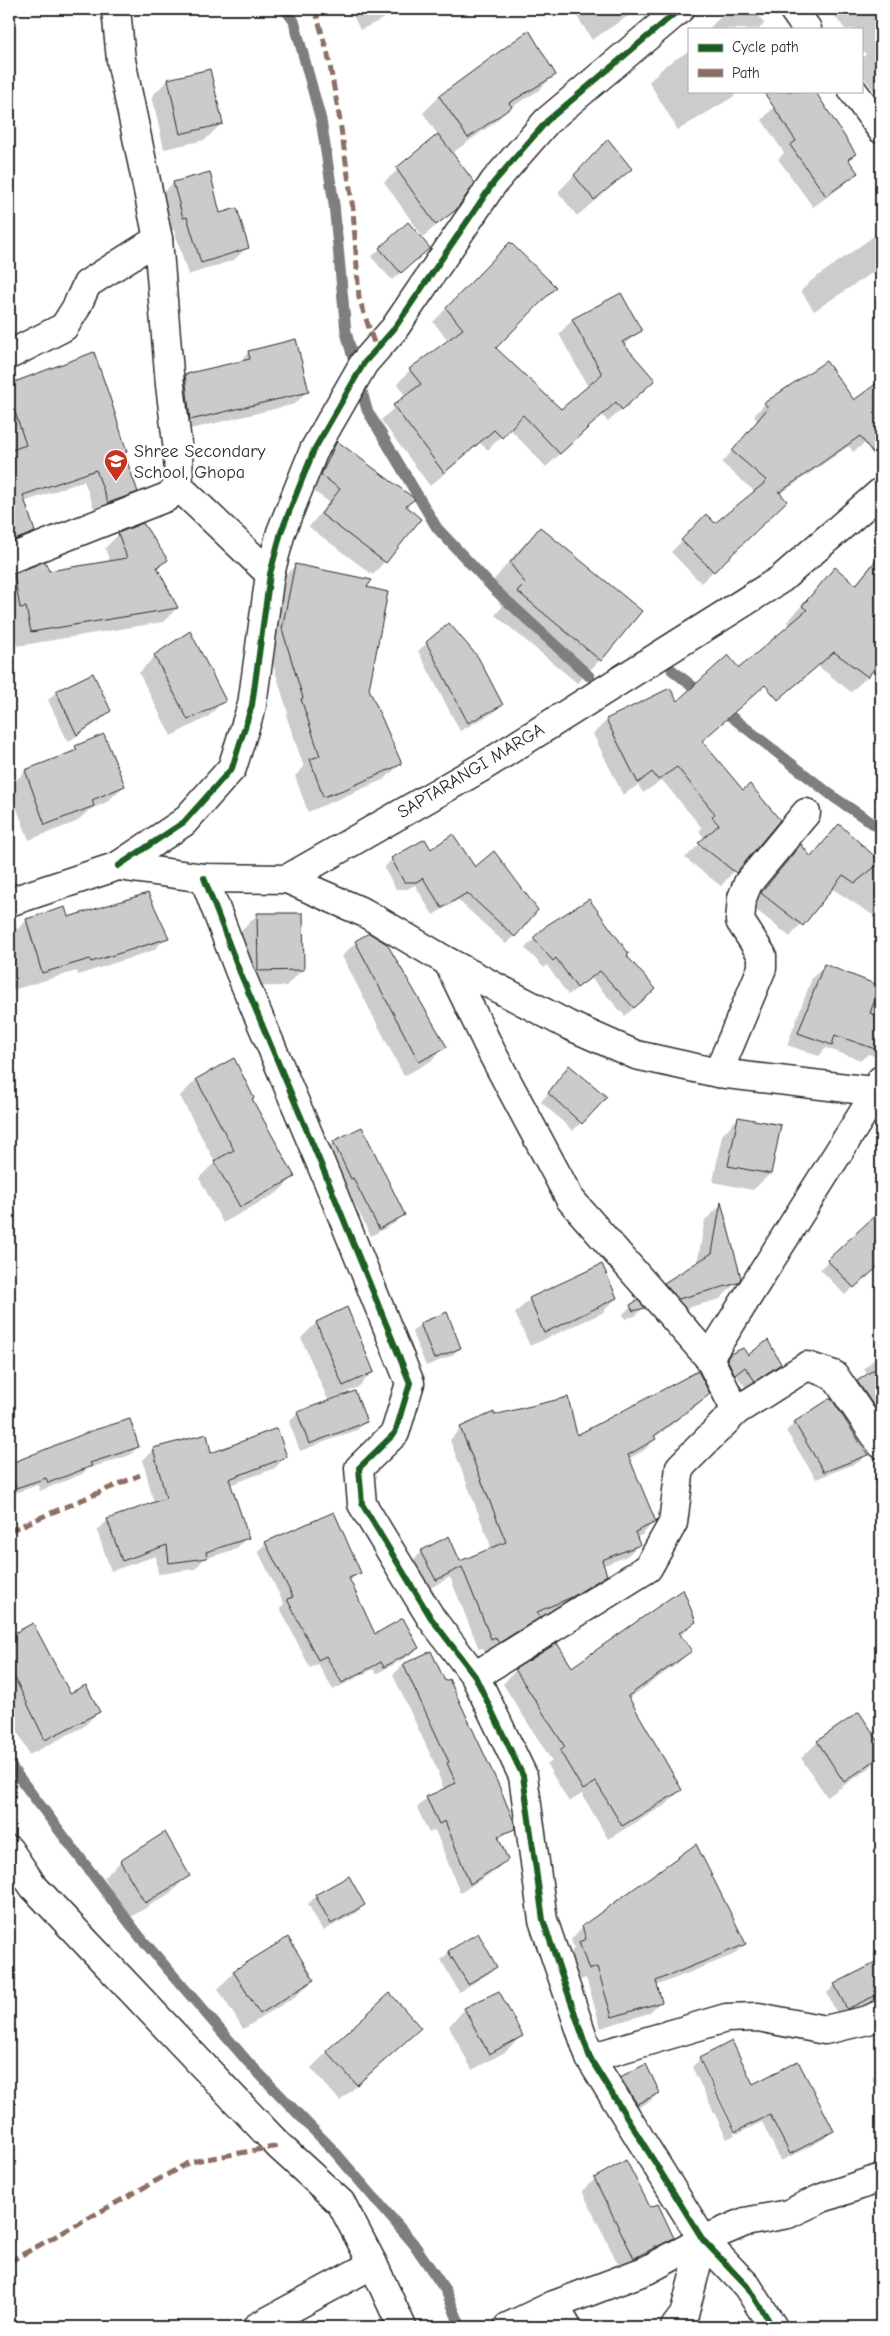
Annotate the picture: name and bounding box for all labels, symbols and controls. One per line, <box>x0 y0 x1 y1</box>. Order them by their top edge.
legend <box>688 28 862 92</box>
text: Cycle path <box>732 38 799 56</box>
text: Path <box>732 64 760 82</box>
place label: Shree Secondary School, Ghopa <box>134 441 267 483</box>
school or university icon: Shree Secondary School, Ghopa <box>103 448 129 482</box>
street label: SAPTARANGI MARGA <box>394 719 548 823</box>

